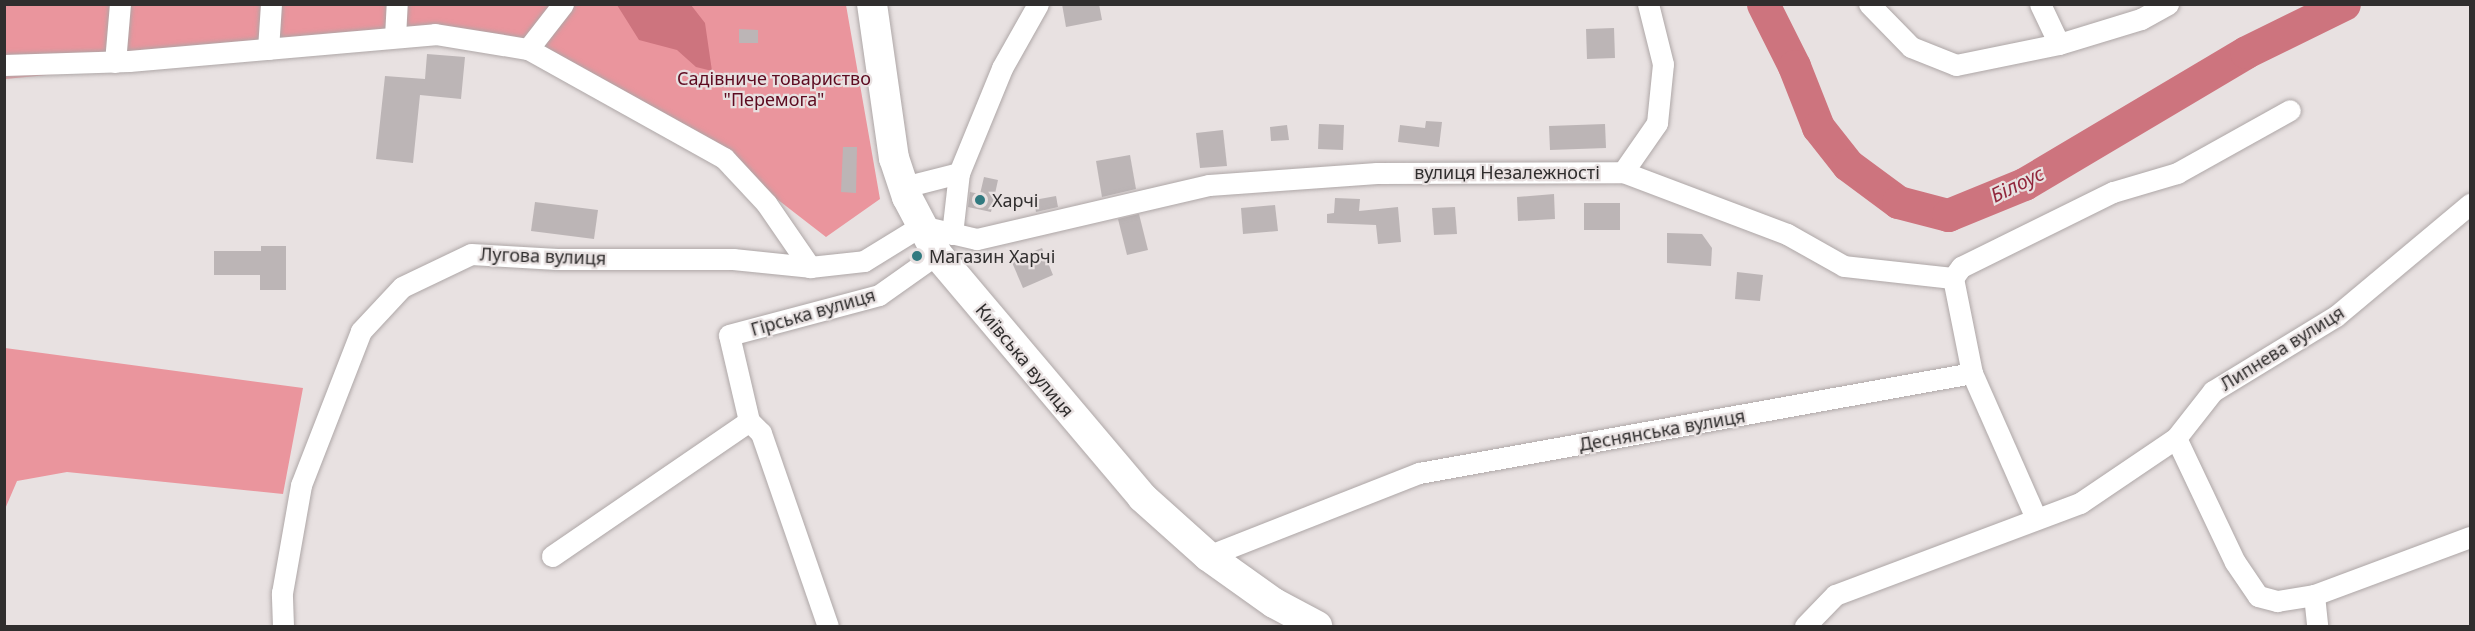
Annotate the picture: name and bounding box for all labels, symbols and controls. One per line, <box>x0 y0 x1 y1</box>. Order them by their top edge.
park label: Садівниче товариство "Перемога" <box>677 68 871 110</box>
street label: вулиця Незалежності <box>1414 161 1600 183</box>
water label: Білоус <box>1986 161 2048 207</box>
place label: Харчі <box>992 189 1038 211</box>
marker: Харчі <box>973 193 987 207</box>
street label: Лугова вулиця <box>479 243 607 269</box>
place label: Магазин Харчі <box>929 245 1055 267</box>
marker: Магазин Харчі <box>910 249 924 263</box>
street label: Гірська вулиця <box>748 284 878 340</box>
street label: Київська вулиця <box>971 299 1079 421</box>
street label: Липнева вулиця <box>2216 301 2348 395</box>
street label: Деснянська вулиця <box>1577 405 1747 455</box>

